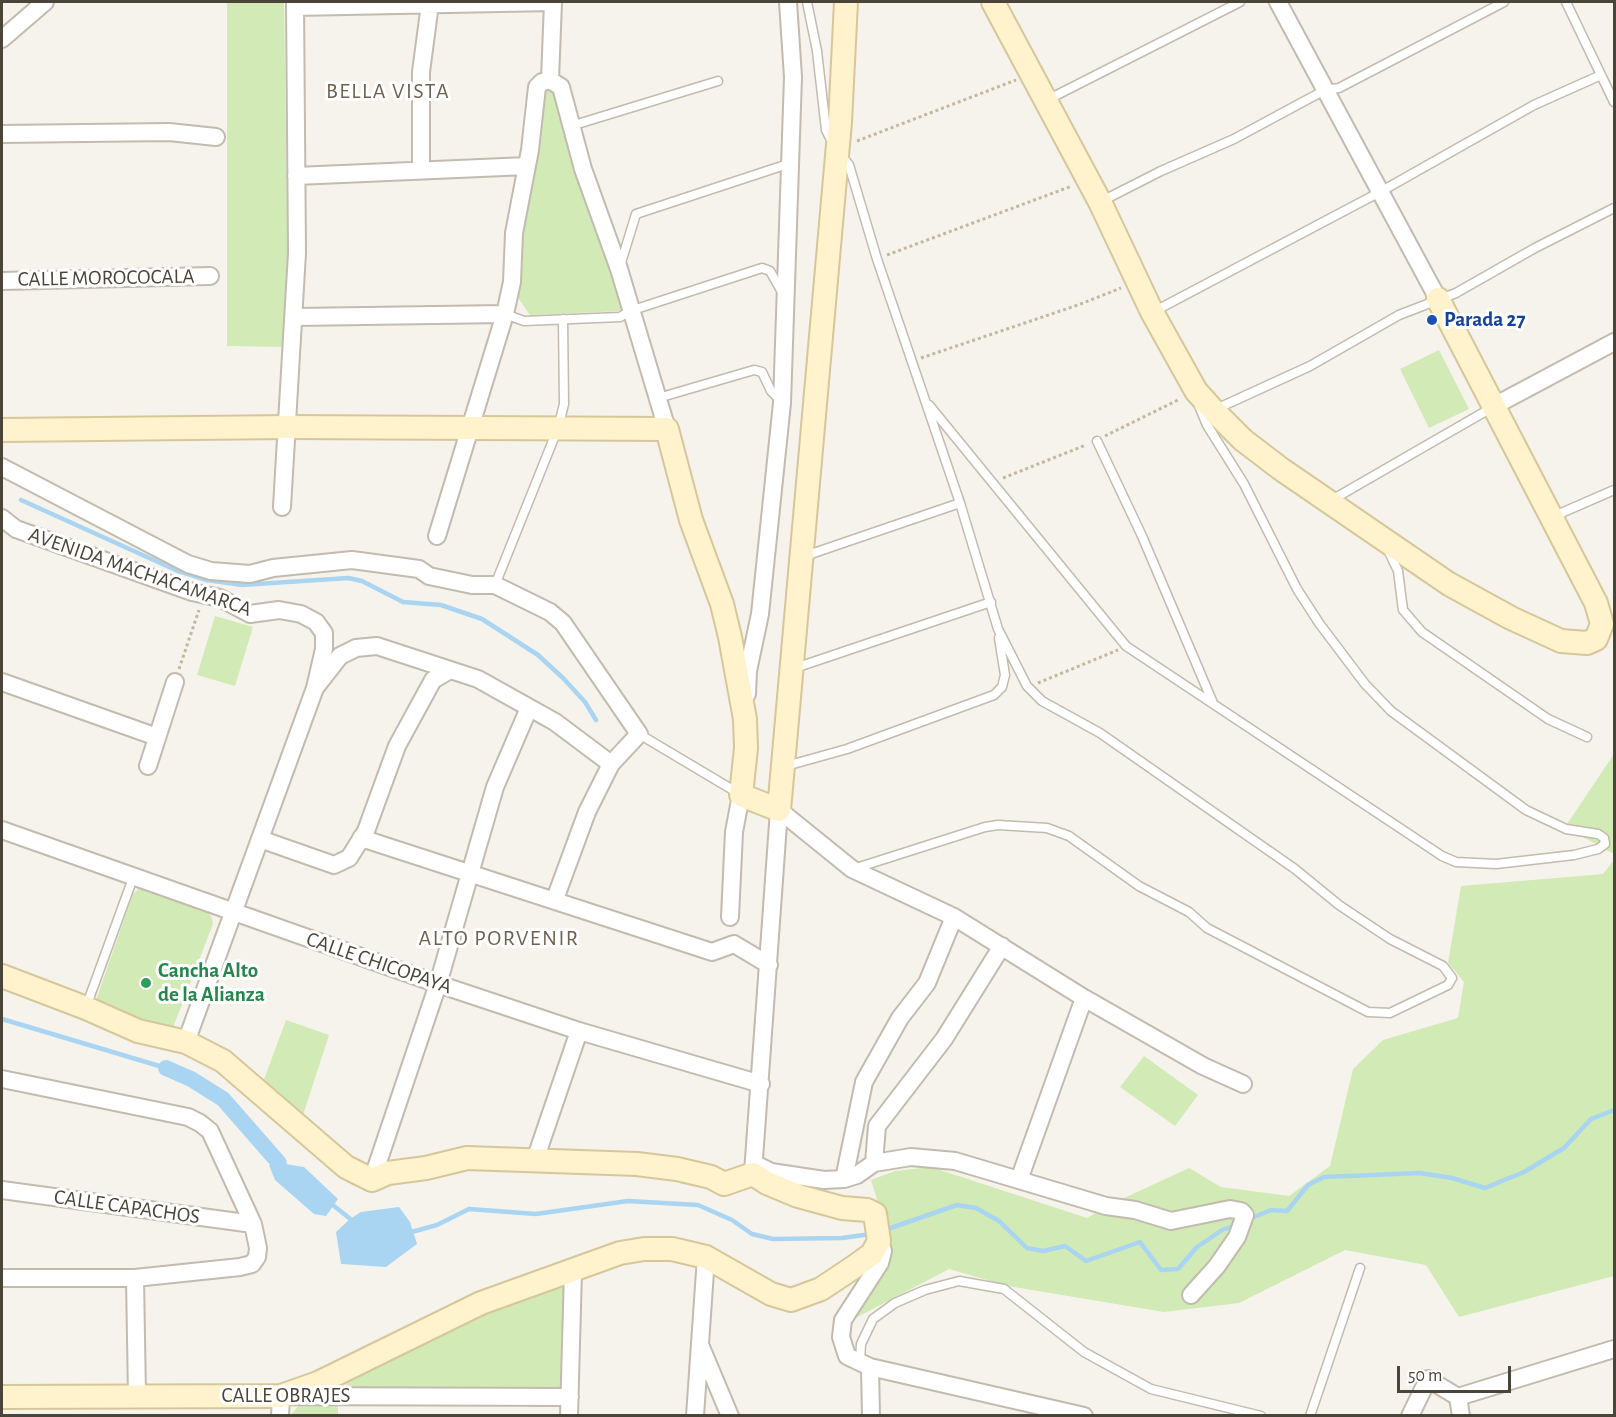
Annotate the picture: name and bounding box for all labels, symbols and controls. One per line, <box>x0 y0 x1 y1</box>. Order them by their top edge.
district label: BELLA VISTA <box>326 78 450 104</box>
street label: CALLE MOROCOCALA <box>17 264 195 292</box>
place label: Parada 27 <box>1444 307 1526 333</box>
marker: Parada 27 <box>1425 313 1439 327</box>
street label: AVENIDA MACHACAMARCA <box>25 522 255 622</box>
district label: ALTO PORVENIR <box>418 925 580 951</box>
street label: CALLE CHICOPAYA <box>303 926 455 1000</box>
place label: Cancha Alto de la Alianza <box>158 958 265 1008</box>
marker: Cancha Alto de la Alianza <box>139 976 153 990</box>
street label: CALLE CAPACHOS <box>52 1184 202 1230</box>
scale bar <box>1400 1354 1514 1392</box>
text: 50 m <box>1408 1367 1442 1385</box>
street label: CALLE OBRAJES <box>221 1383 351 1409</box>

